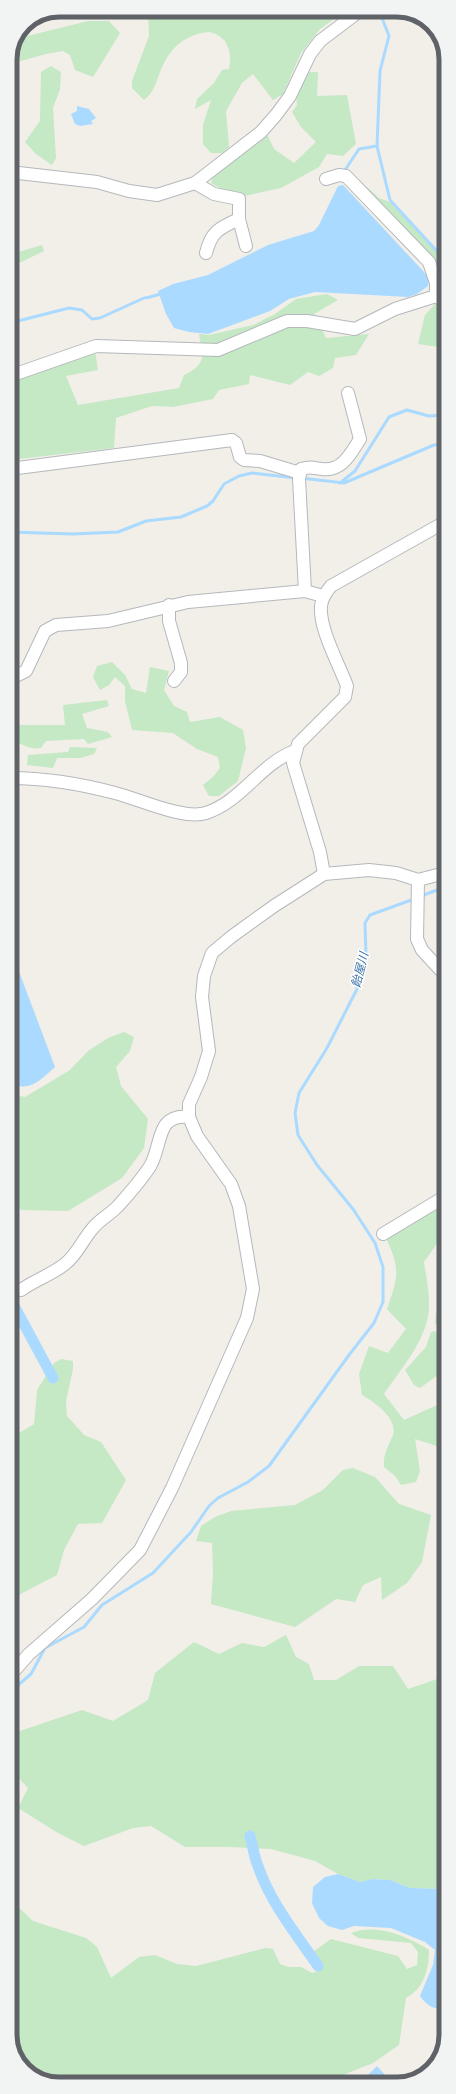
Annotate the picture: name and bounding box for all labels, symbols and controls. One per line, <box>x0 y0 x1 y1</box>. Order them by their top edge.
water label: 飴屋川 <box>349 949 372 989</box>

